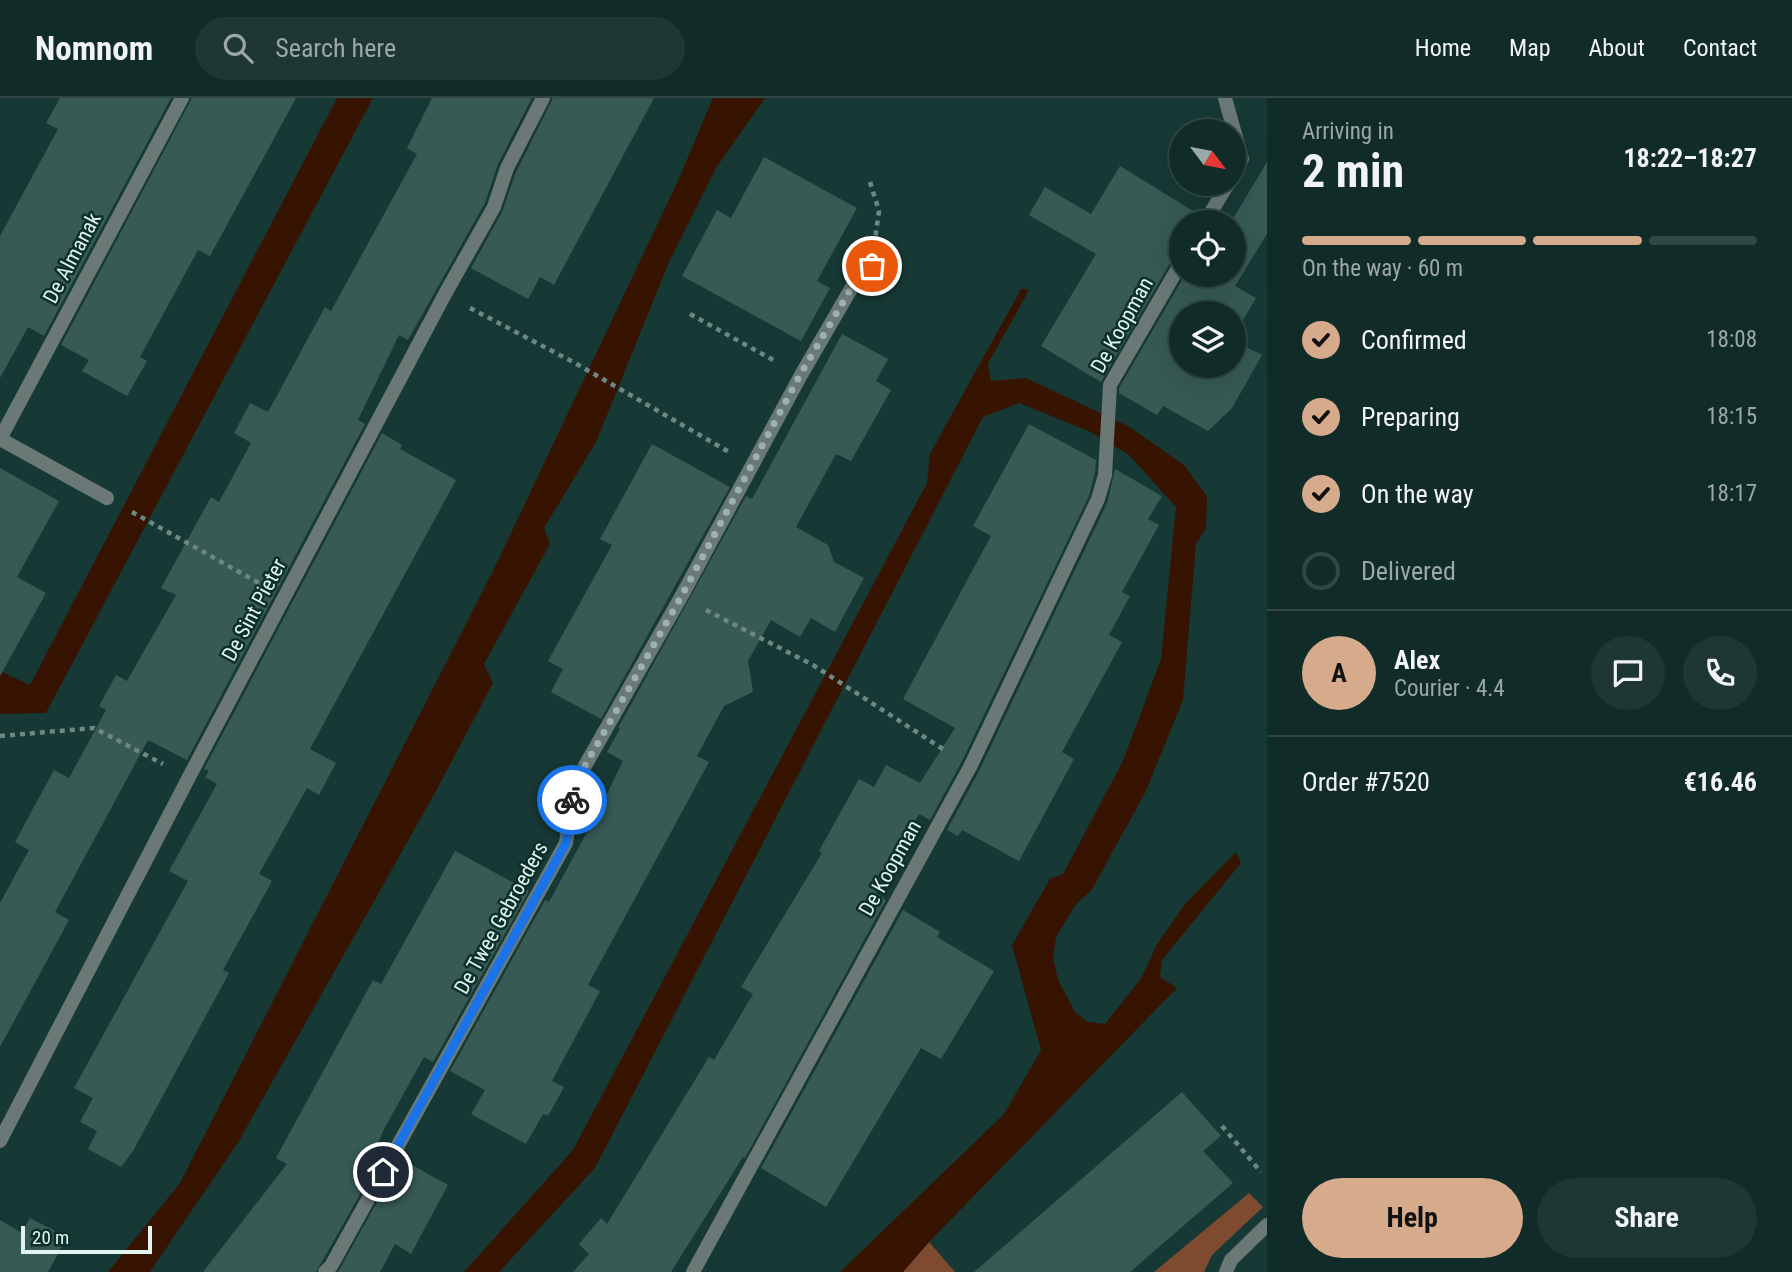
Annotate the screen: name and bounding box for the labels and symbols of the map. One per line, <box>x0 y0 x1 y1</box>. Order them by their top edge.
north arrow <box>1169 119 1246 196</box>
street label: De Almanak <box>38 208 106 307</box>
pin <box>842 236 902 296</box>
street label: De Koopman <box>1086 273 1158 377</box>
street label: De Sint Pieter <box>217 555 291 665</box>
courier <box>537 765 607 835</box>
street label: De Koopman <box>854 816 926 920</box>
street label: De Twee Gebroeders <box>449 838 553 998</box>
pin <box>353 1142 413 1202</box>
scale bar <box>21 1223 152 1255</box>

